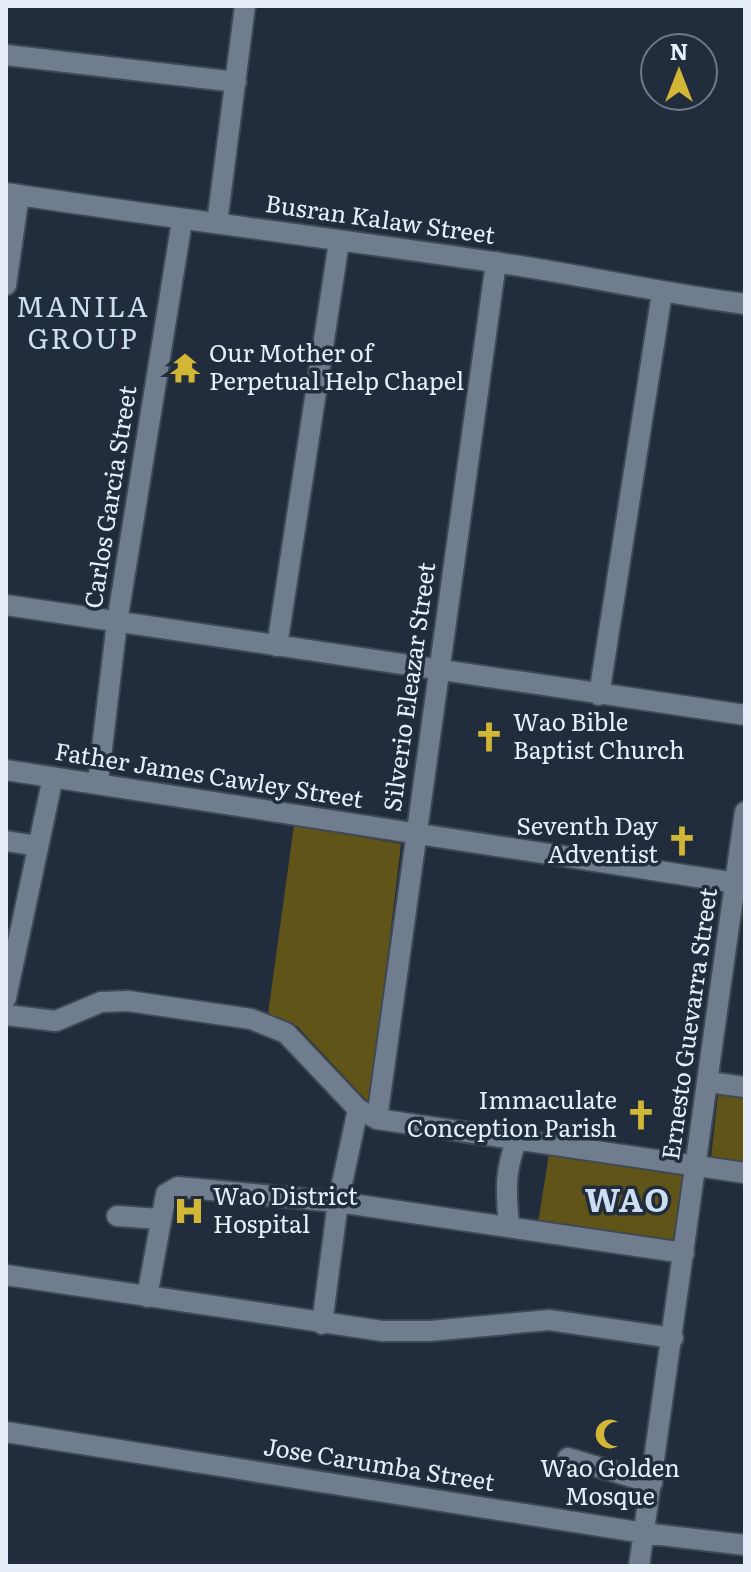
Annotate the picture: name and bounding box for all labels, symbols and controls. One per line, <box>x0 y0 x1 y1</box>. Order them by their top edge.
north arrow <box>639 32 719 112</box>
text: N <box>670 34 688 67</box>
street label: Busran Kalaw Street <box>263 184 498 251</box>
district label: MANILA GROUP <box>16 284 150 358</box>
place label: Our Mother of Perpetual Help Chapel <box>209 334 464 397</box>
temple icon: Our Mother of Perpetual Help Chapel <box>168 351 202 385</box>
street label: Carlos Garcia Street <box>74 382 143 611</box>
street label: Silverio Eleazar Street <box>373 560 442 813</box>
place label: Wao Bible Baptist Church <box>513 703 685 766</box>
church icon: Wao Bible Baptist Church <box>472 720 506 754</box>
street label: Father James Cawley Street <box>53 732 366 815</box>
place label: Seventh Day Adventist <box>516 807 658 870</box>
church icon: Seventh Day Adventist <box>665 824 699 858</box>
street label: Ernesto Guevarra Street <box>651 885 724 1162</box>
place label: Immaculate Conception Parish <box>407 1081 617 1144</box>
church icon: Immaculate Conception Parish <box>624 1098 658 1132</box>
district label: WAO <box>585 1174 671 1222</box>
place label: Wao District Hospital <box>213 1177 358 1240</box>
hospital icon: Wao District Hospital <box>172 1194 206 1228</box>
mosque icon: Wao Golden Mosque <box>593 1417 627 1451</box>
street label: Jose Carumba Street <box>261 1427 498 1498</box>
place label: Wao Golden Mosque <box>540 1449 680 1512</box>

